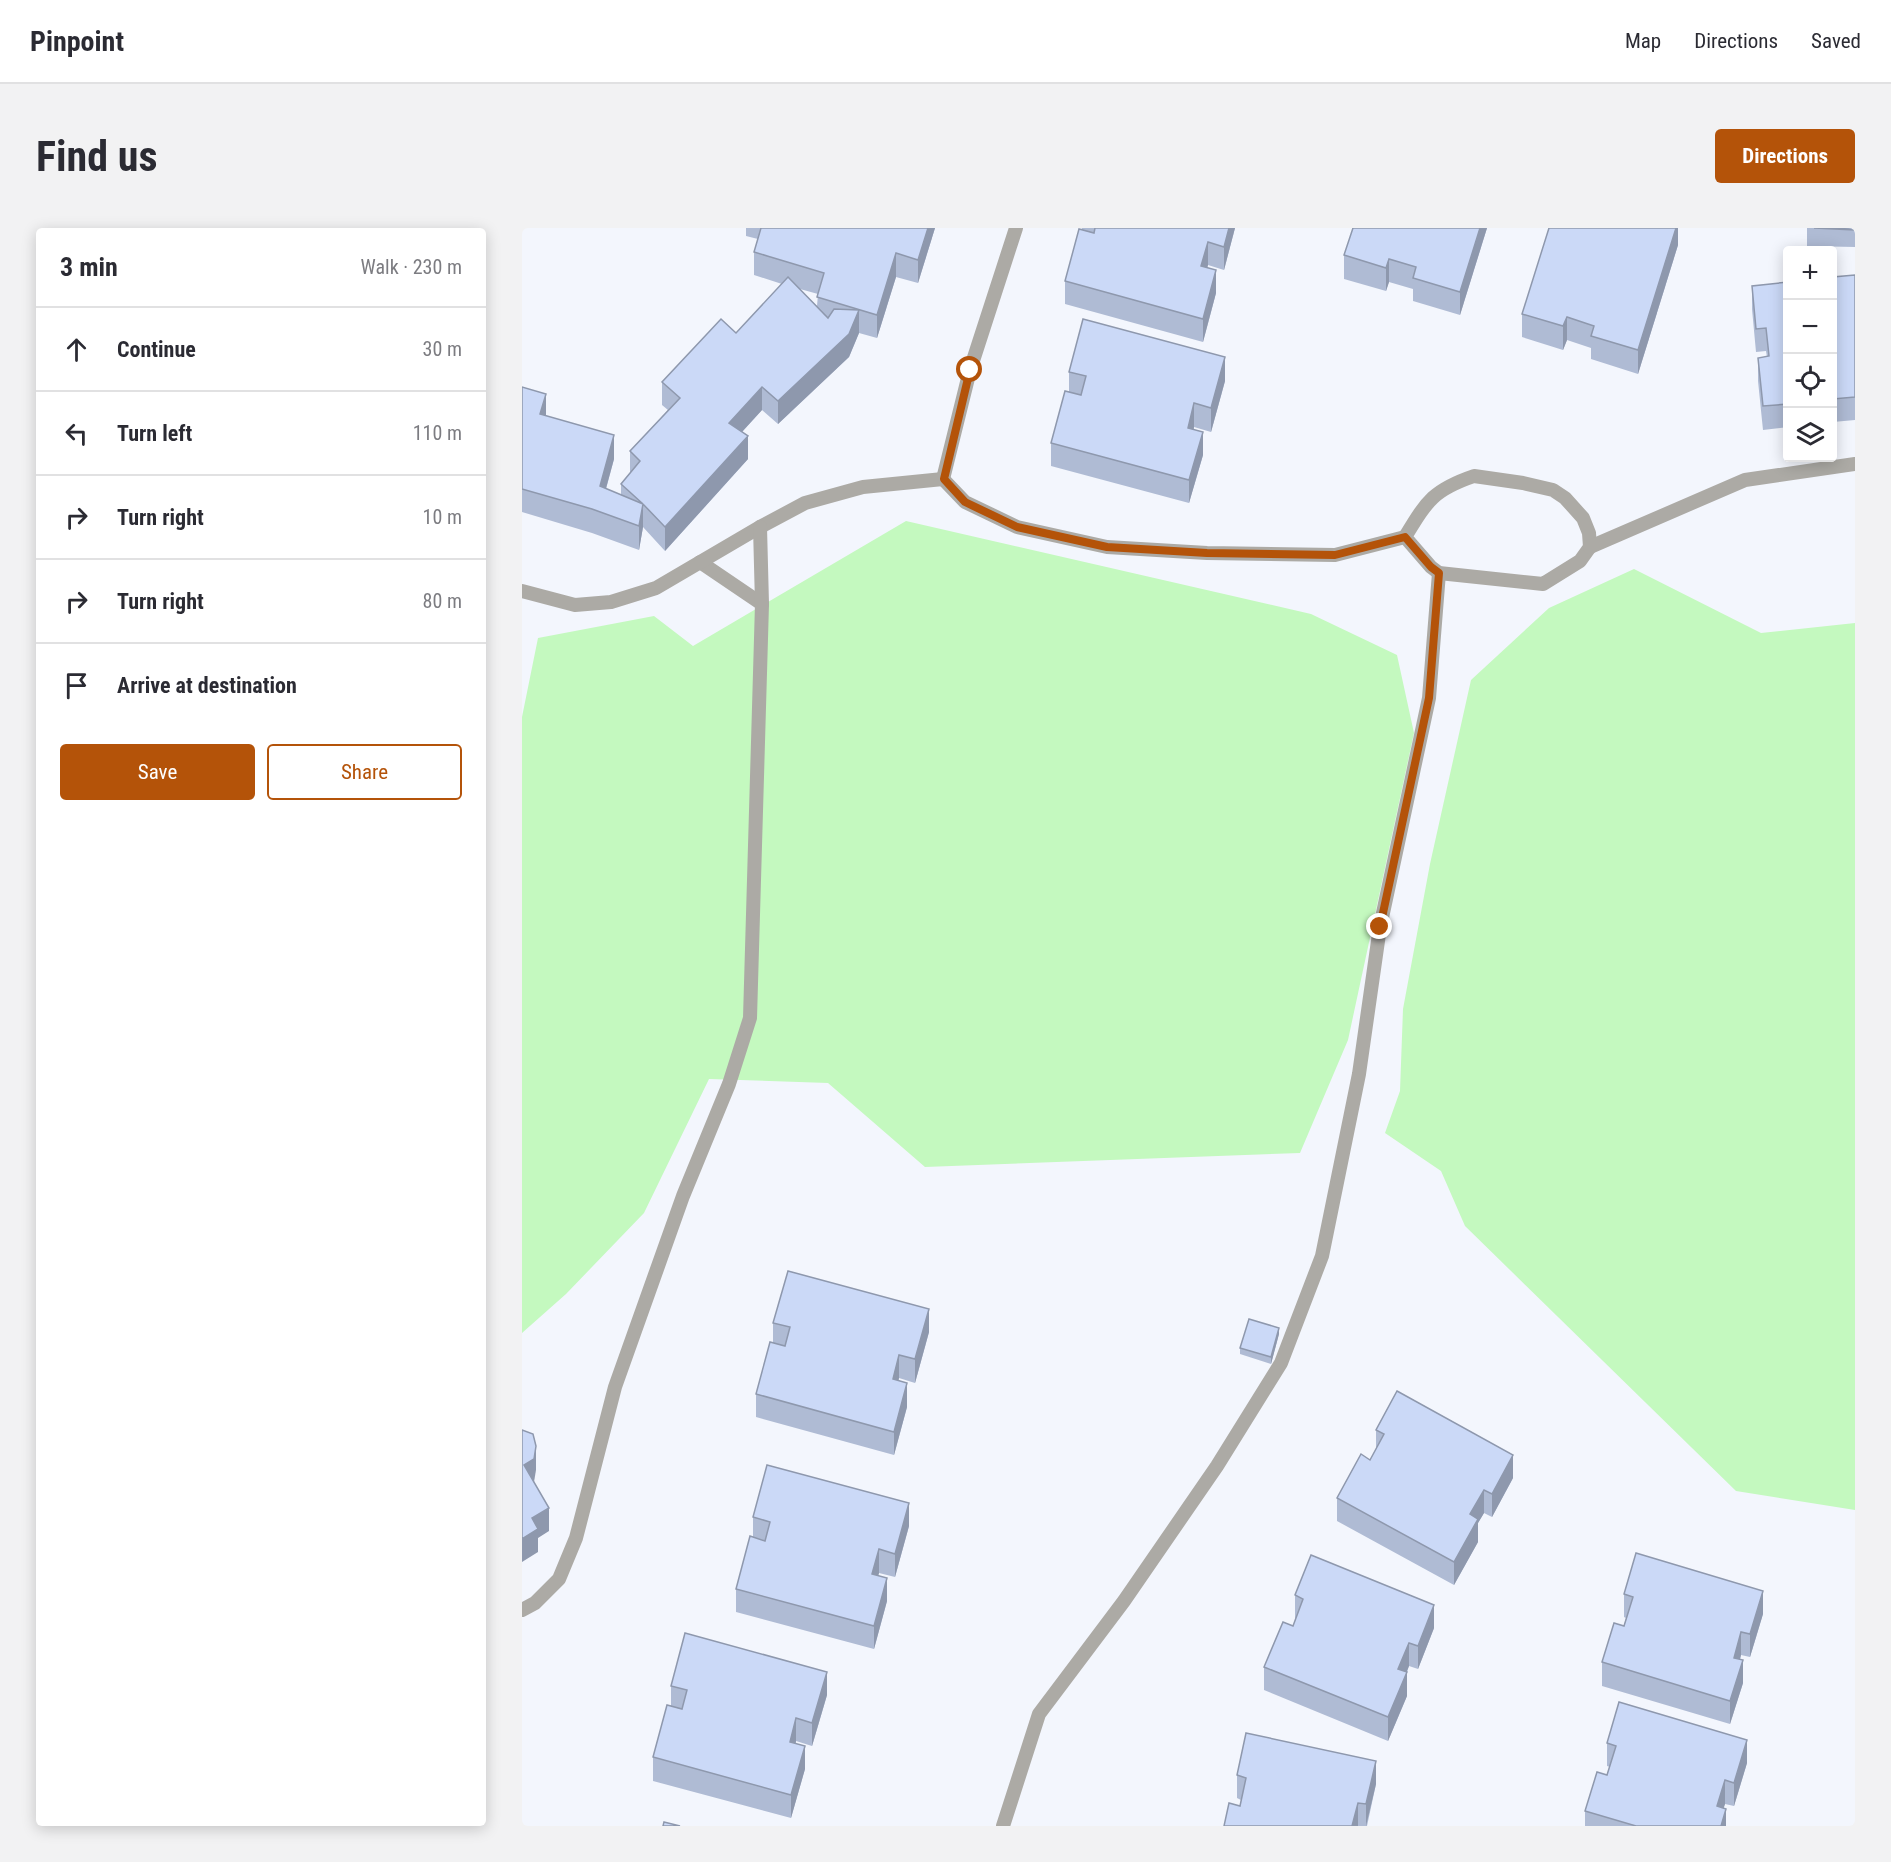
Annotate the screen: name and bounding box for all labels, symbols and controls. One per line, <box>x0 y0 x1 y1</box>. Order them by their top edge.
text: Pinpoint <box>30 25 124 58</box>
text: Map <box>1625 29 1661 53</box>
text: Directions <box>1694 29 1778 53</box>
text: Saved <box>1811 29 1861 53</box>
button: Directions <box>1715 129 1855 183</box>
text: Find us <box>36 132 157 181</box>
map controls <box>1783 246 1837 462</box>
button: + <box>1783 246 1837 300</box>
text: 3 min <box>60 252 118 282</box>
text: Walk · 230 m <box>361 255 462 279</box>
button: − <box>1783 300 1837 354</box>
icon: ahead <box>60 333 93 366</box>
text: Continue <box>117 337 196 362</box>
text: 30 m <box>423 337 462 361</box>
button: locate <box>1783 354 1837 408</box>
route start <box>956 356 982 382</box>
button: layers <box>1783 408 1837 462</box>
icon: left <box>60 417 93 450</box>
text: Turn left <box>117 421 192 446</box>
text: 110 m <box>413 421 462 445</box>
icon: right <box>60 501 93 534</box>
text: Turn right <box>117 505 204 530</box>
text: 10 m <box>423 505 462 529</box>
icon: right <box>60 585 93 618</box>
text: Turn right <box>117 589 204 614</box>
text: 80 m <box>423 589 462 613</box>
icon: arrive <box>60 669 93 702</box>
text: Arrive at destination <box>117 673 297 698</box>
button: Save <box>60 744 255 800</box>
button: Share <box>267 744 462 800</box>
route end <box>1366 913 1392 939</box>

